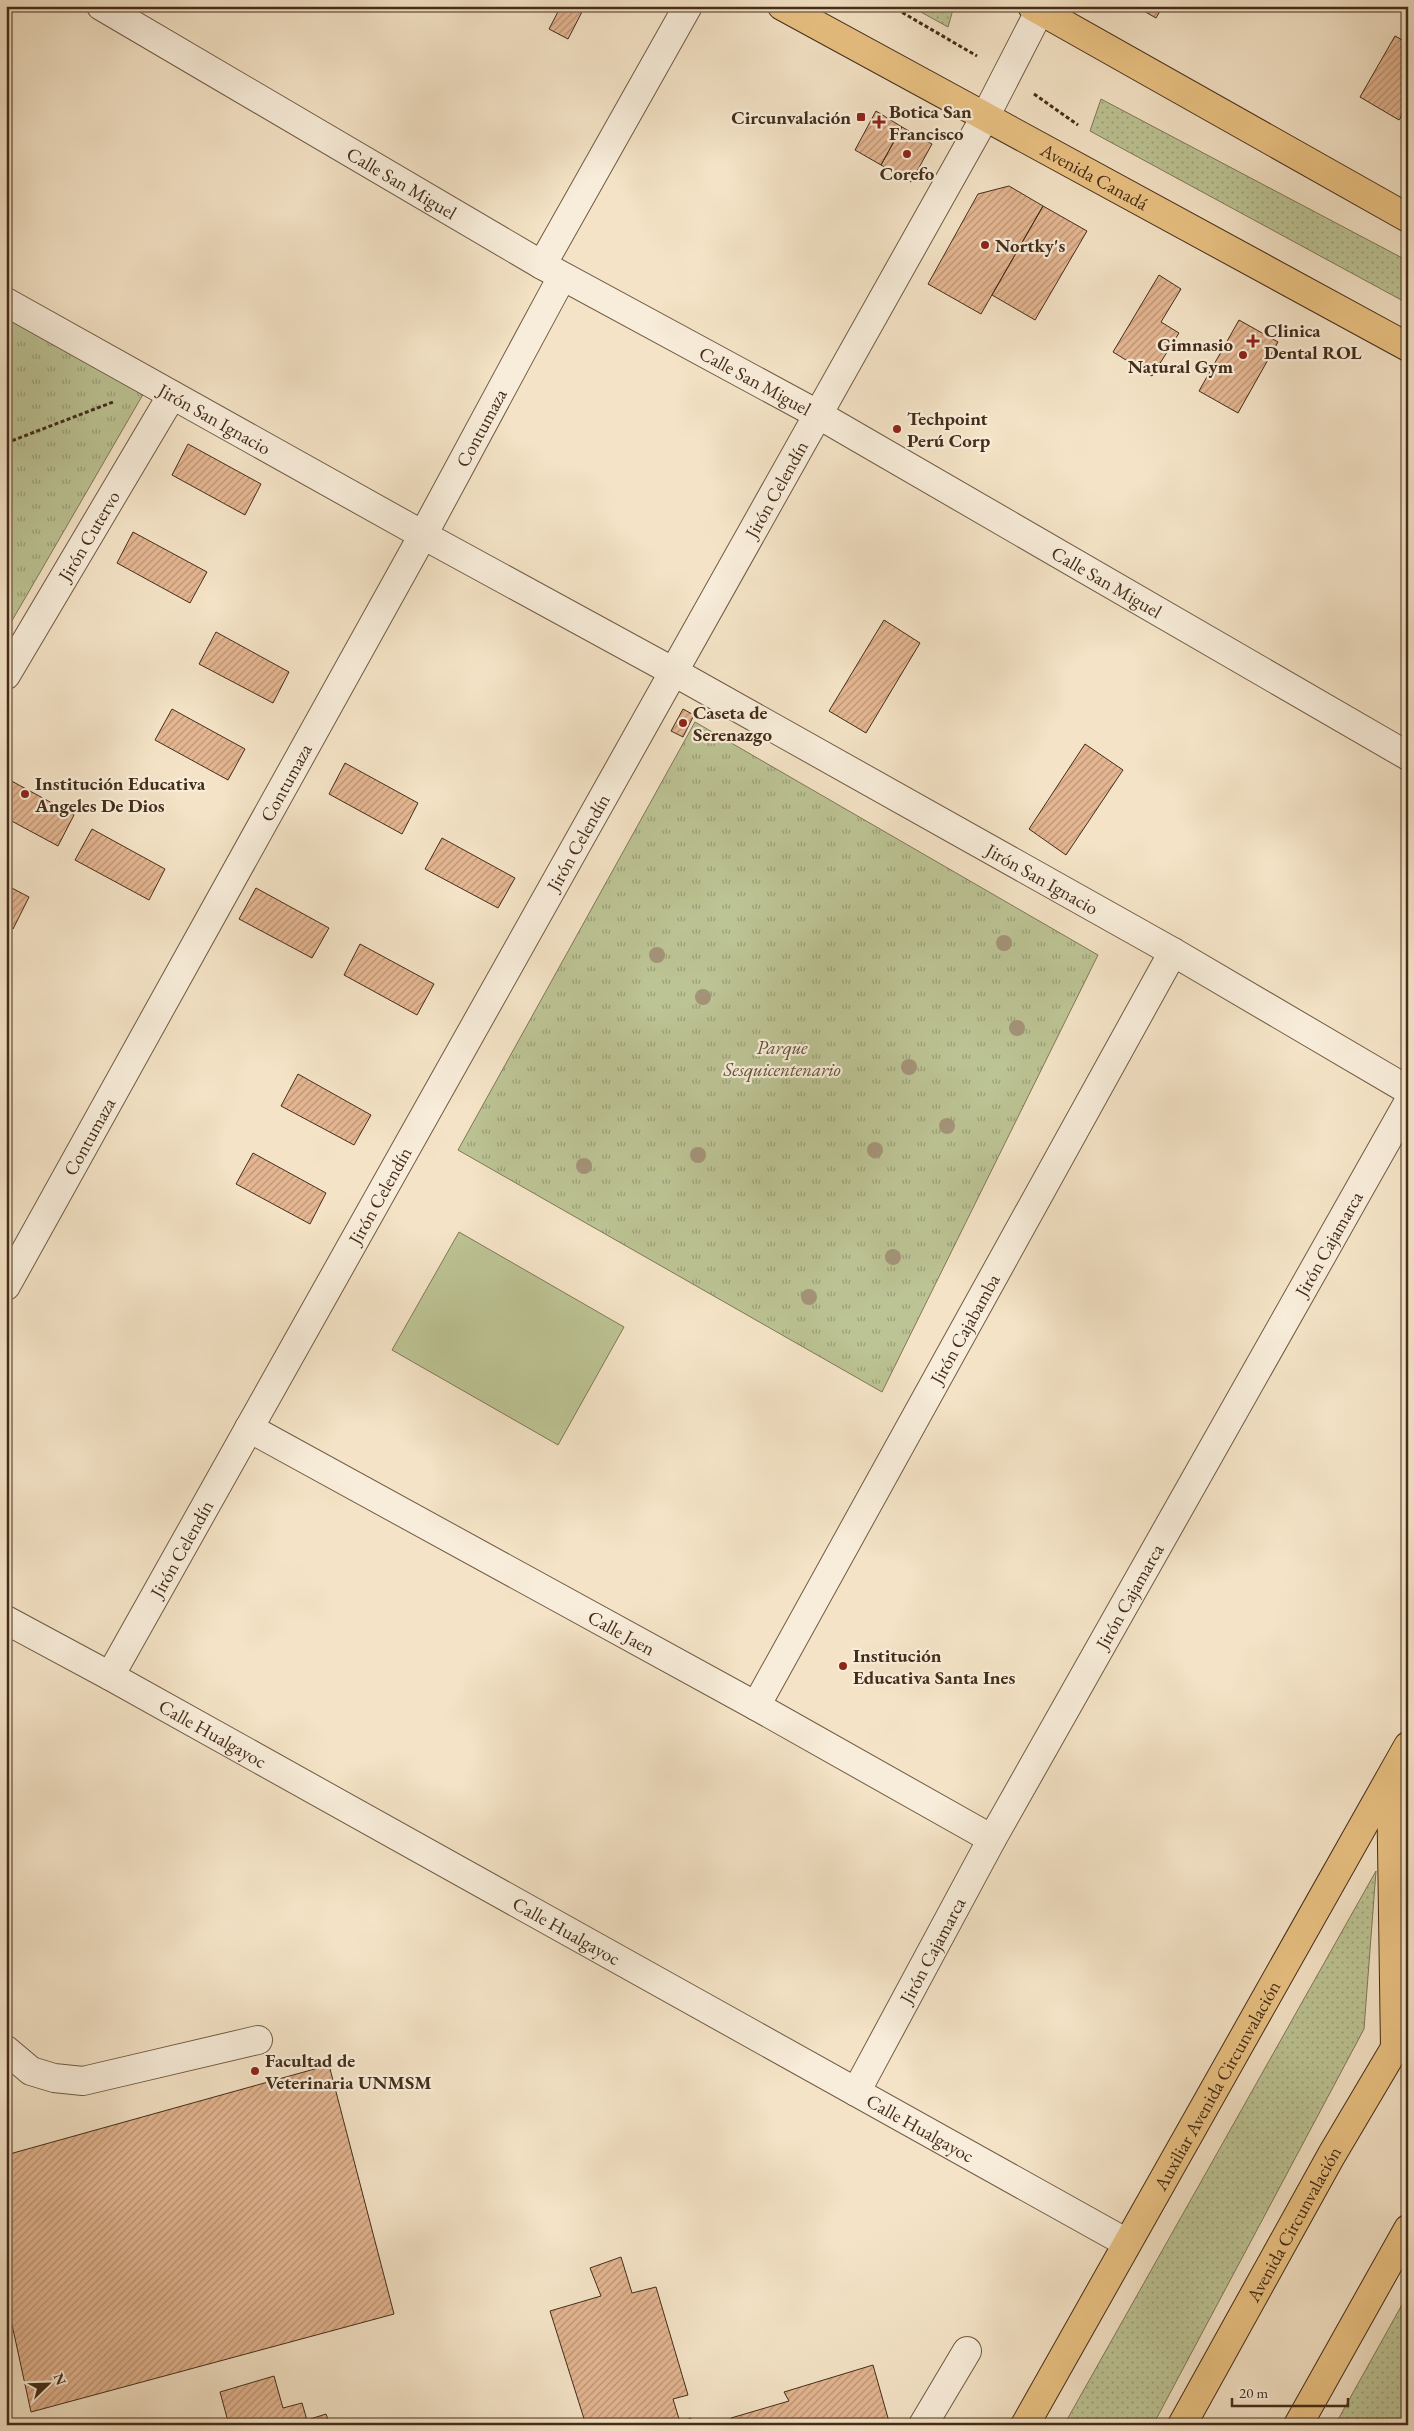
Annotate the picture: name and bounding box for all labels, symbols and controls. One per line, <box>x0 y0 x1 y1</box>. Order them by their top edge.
place label: Botica San Francisco <box>889 99 972 146</box>
place label: Circunvalación <box>731 105 851 130</box>
marker: Circunvalación <box>855 111 867 123</box>
marker: Botica San Francisco <box>873 116 885 128</box>
street label: Avenida Canadá <box>1036 136 1153 216</box>
street label: Calle San Miguel <box>342 141 462 225</box>
marker: Corefo <box>901 148 913 160</box>
place label: Corefo <box>880 161 935 186</box>
place label: Nortky's <box>995 233 1065 258</box>
marker: Nortky's <box>979 239 991 251</box>
place label: Clinica Dental ROL <box>1264 318 1363 365</box>
place label: Gimnasio Natural Gym <box>1128 332 1234 379</box>
marker: Clinica Dental ROL <box>1246 334 1260 348</box>
street label: Calle San Miguel <box>695 340 816 421</box>
marker: Gimnasio Natural Gym <box>1237 349 1249 361</box>
street label: Jirón San Ignacio <box>152 376 275 460</box>
street label: Contumaza <box>450 384 512 471</box>
place label: Techpoint Perú Corp <box>907 406 991 453</box>
marker: Techpoint Perú Corp <box>891 423 903 435</box>
street label: Jirón Celendín <box>738 436 813 544</box>
street label: Jirón Cutervo <box>51 486 125 587</box>
street label: Calle San Miguel <box>1047 540 1167 624</box>
place label: Caseta de Serenazgo <box>693 700 772 747</box>
marker: Caseta de Serenazgo <box>677 717 689 729</box>
street label: Contumaza <box>254 739 318 826</box>
place label: Institución Educativa Angeles De Dios <box>34 771 206 818</box>
marker: Institución Educativa Angeles De Dios <box>19 788 31 800</box>
street label: Jirón Celendín <box>540 789 615 897</box>
street label: Jirón San Ignacio <box>980 836 1103 920</box>
park label: Parque Sesquicentenario <box>722 1035 841 1083</box>
street label: Contumaza <box>57 1093 121 1180</box>
street label: Jirón Celendín <box>341 1142 417 1250</box>
street label: Jirón Cajamarca <box>1288 1186 1368 1303</box>
street label: Jirón Cajabamba <box>923 1269 1005 1390</box>
street label: Jirón Celendín <box>143 1495 219 1604</box>
street label: Jirón Cajamarca <box>1088 1539 1169 1655</box>
street label: Calle Jaen <box>584 1604 660 1661</box>
place label: Institución Educativa Santa Ines <box>853 1643 1015 1690</box>
marker: Institución Educativa Santa Ines <box>837 1660 849 1672</box>
street label: Calle Hualgayoc <box>155 1693 272 1774</box>
street label: Calle Hualgayoc <box>508 1891 625 1971</box>
street label: Jirón Cajamarca <box>892 1892 971 2010</box>
street label: Auxiliar Avenida Circunvalación <box>1147 1976 1286 2196</box>
place label: Facultad de Veterinaria UNMSM <box>265 2048 432 2095</box>
marker: Facultad de Veterinaria UNMSM <box>249 2065 261 2077</box>
street label: Calle Hualgayoc <box>862 2088 979 2168</box>
street label: Avenida Circunvalación <box>1240 2141 1347 2307</box>
north arrow <box>22 2358 72 2408</box>
text: N <box>49 2370 71 2388</box>
scale bar <box>1232 2376 1348 2408</box>
text: 20 m <box>1239 2383 1268 2402</box>

